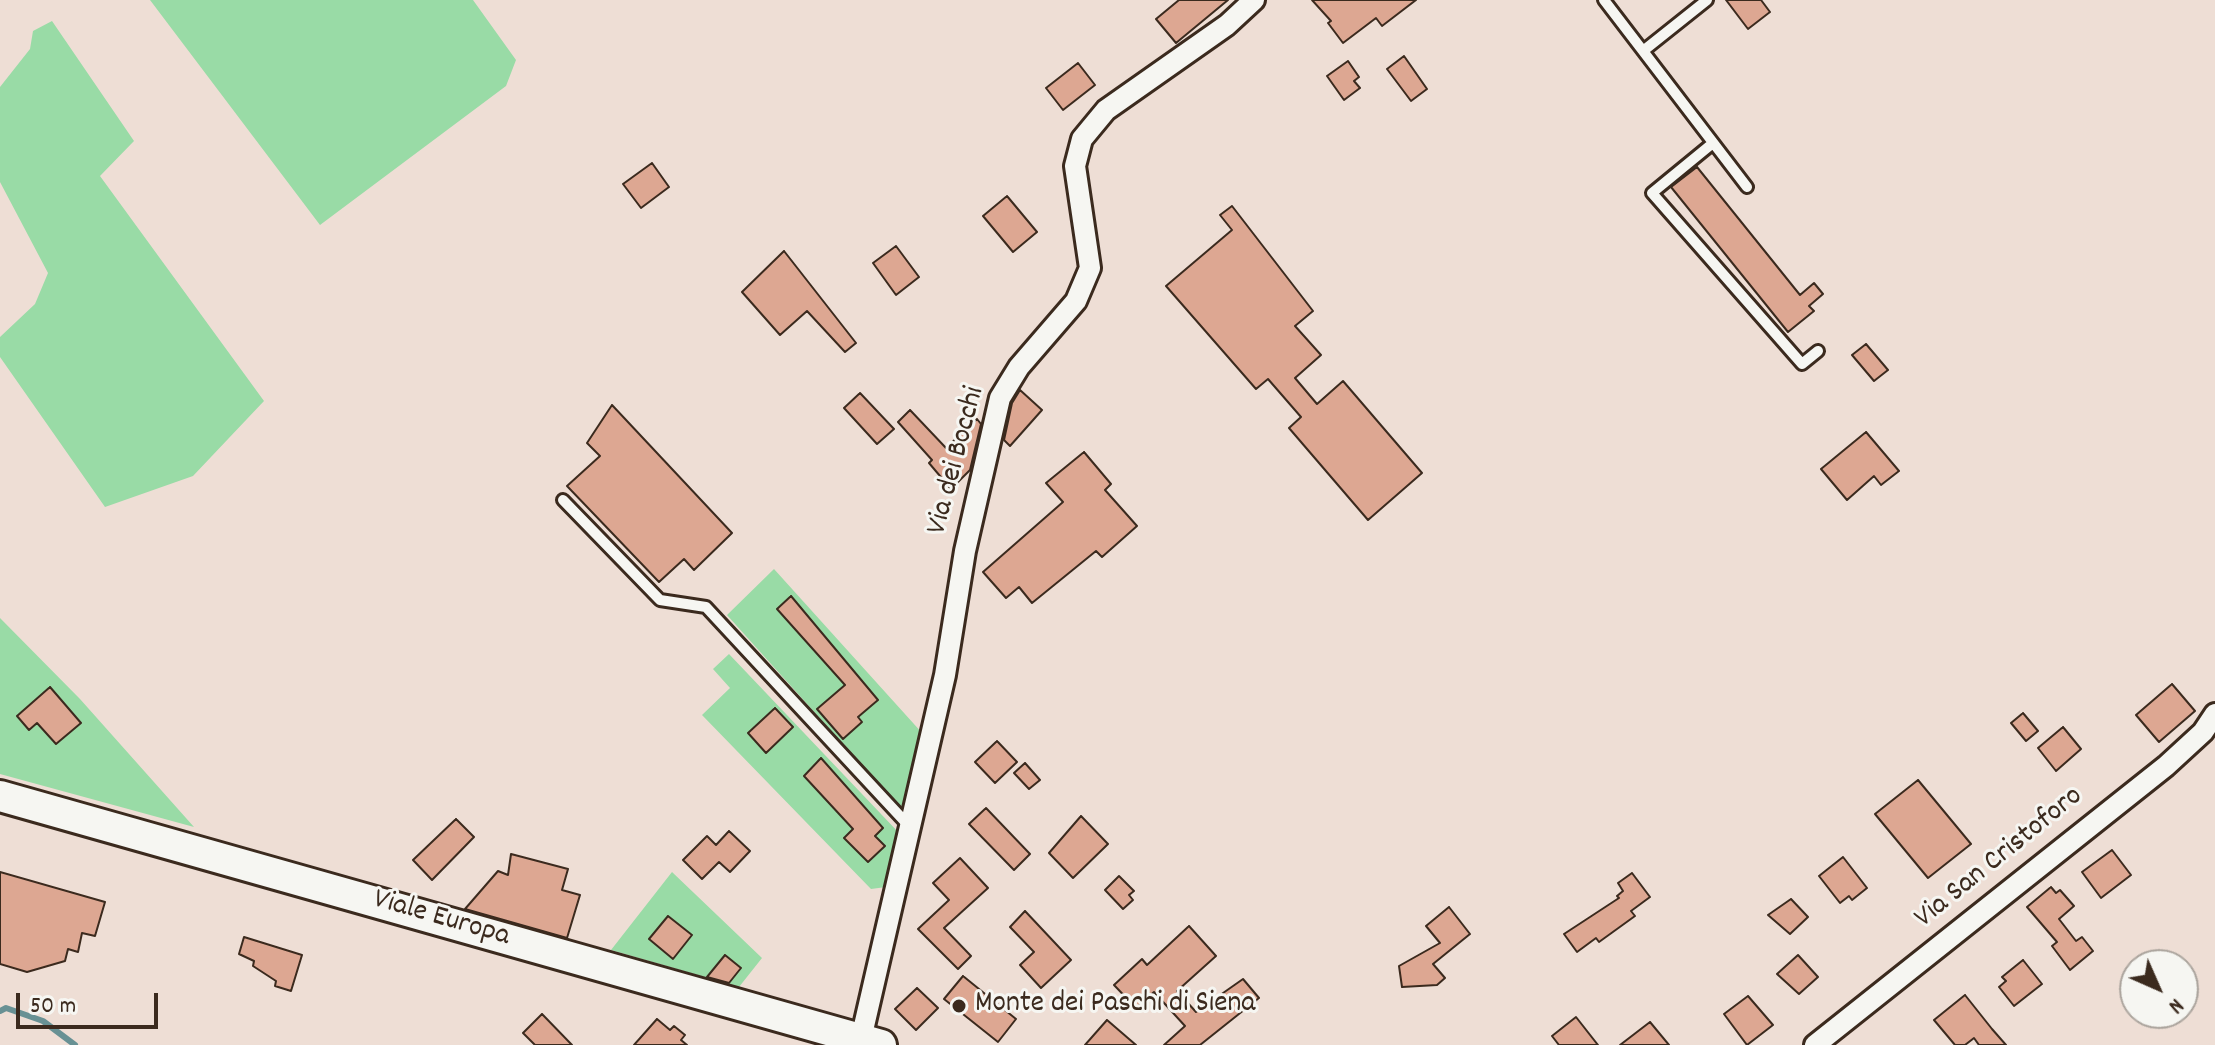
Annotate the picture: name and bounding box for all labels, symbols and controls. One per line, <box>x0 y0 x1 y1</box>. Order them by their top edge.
street label: Via dei Bocchi <box>921 383 995 539</box>
street label: Via San Cristoforo <box>1909 780 2091 938</box>
street label: Viale Europa <box>369 883 513 957</box>
north arrow <box>2119 949 2199 1029</box>
scale bar <box>20 977 162 1027</box>
place label: Monte dei Paschi di Siena <box>975 988 1255 1024</box>
text: 50 m <box>30 990 76 1024</box>
text: N <box>2160 990 2190 1020</box>
marker: Monte dei Paschi di Siena <box>950 997 968 1015</box>

